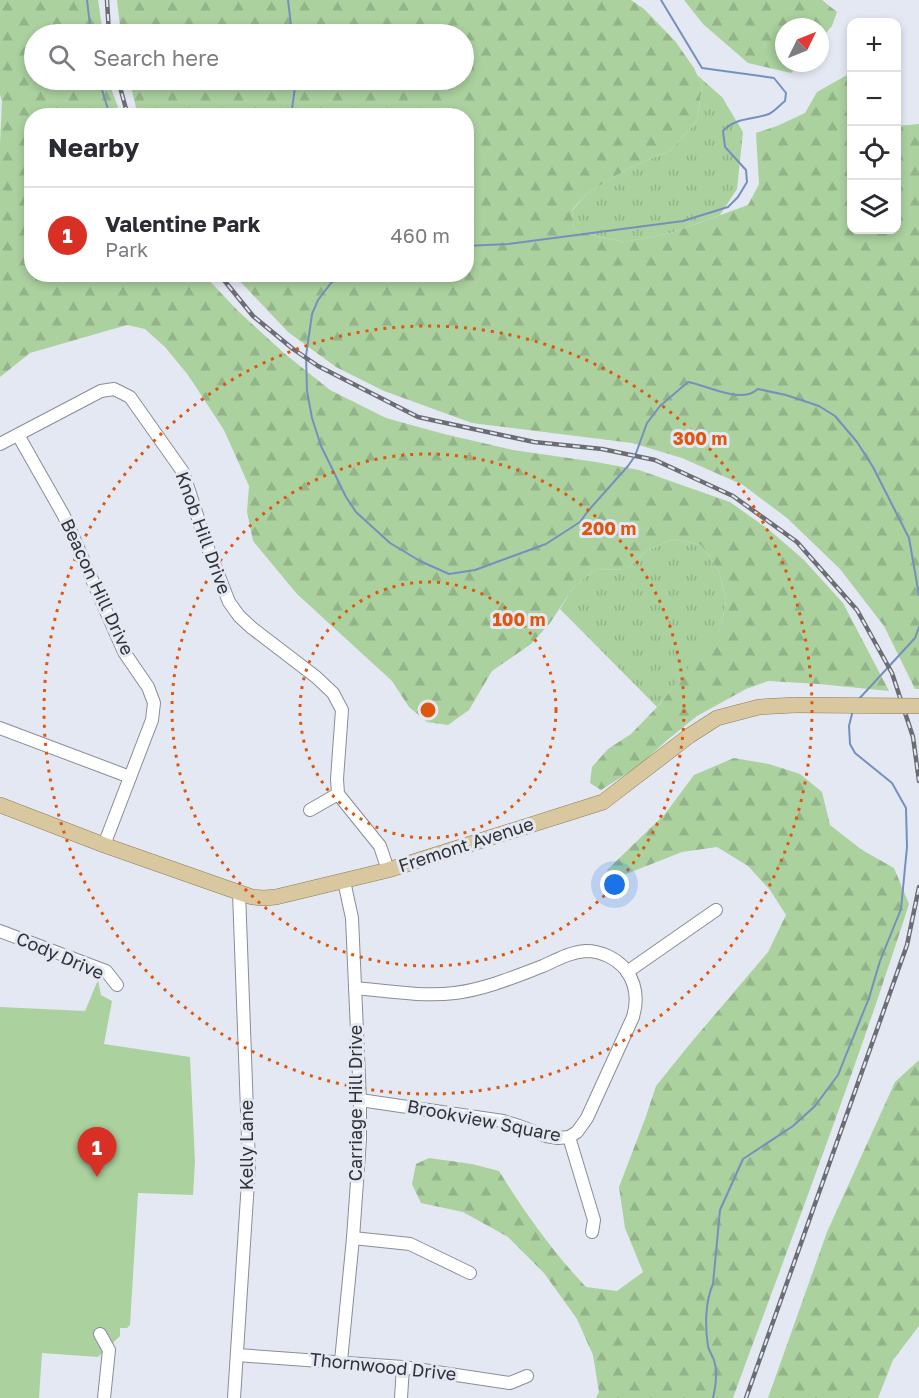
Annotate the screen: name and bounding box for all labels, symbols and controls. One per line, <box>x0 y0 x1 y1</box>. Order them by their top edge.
north arrow <box>775 18 829 72</box>
map controls <box>847 18 901 234</box>
button: + <box>847 18 901 72</box>
search box <box>24 24 474 90</box>
icon: search <box>45 41 78 74</box>
text: Search here <box>93 44 219 71</box>
button: − <box>847 72 901 126</box>
button: locate <box>847 126 901 180</box>
text: Nearby <box>48 132 139 163</box>
button: layers <box>847 180 901 234</box>
text: Valentine Park <box>105 210 261 237</box>
text: 1 <box>62 223 73 247</box>
text: 460 m <box>391 223 450 247</box>
text: Park <box>105 237 148 261</box>
text: 300 m <box>673 427 727 449</box>
street label: Knob Hill Drive <box>172 468 236 597</box>
street label: Beacon Hill Drive <box>57 515 139 658</box>
text: 200 m <box>582 517 636 539</box>
text: 100 m <box>493 608 545 630</box>
centre of rings <box>418 700 438 720</box>
street label: Fremont Avenue <box>395 812 536 876</box>
your location <box>600 870 629 899</box>
street label: Cody Drive <box>13 927 108 983</box>
street label: Carriage Hill Drive <box>344 1025 366 1181</box>
street label: Brookview Square <box>406 1094 563 1146</box>
street label: Kelly Lane <box>235 1100 257 1190</box>
pin: 1 <box>78 1128 116 1177</box>
street label: Thornwood Drive <box>309 1347 457 1385</box>

